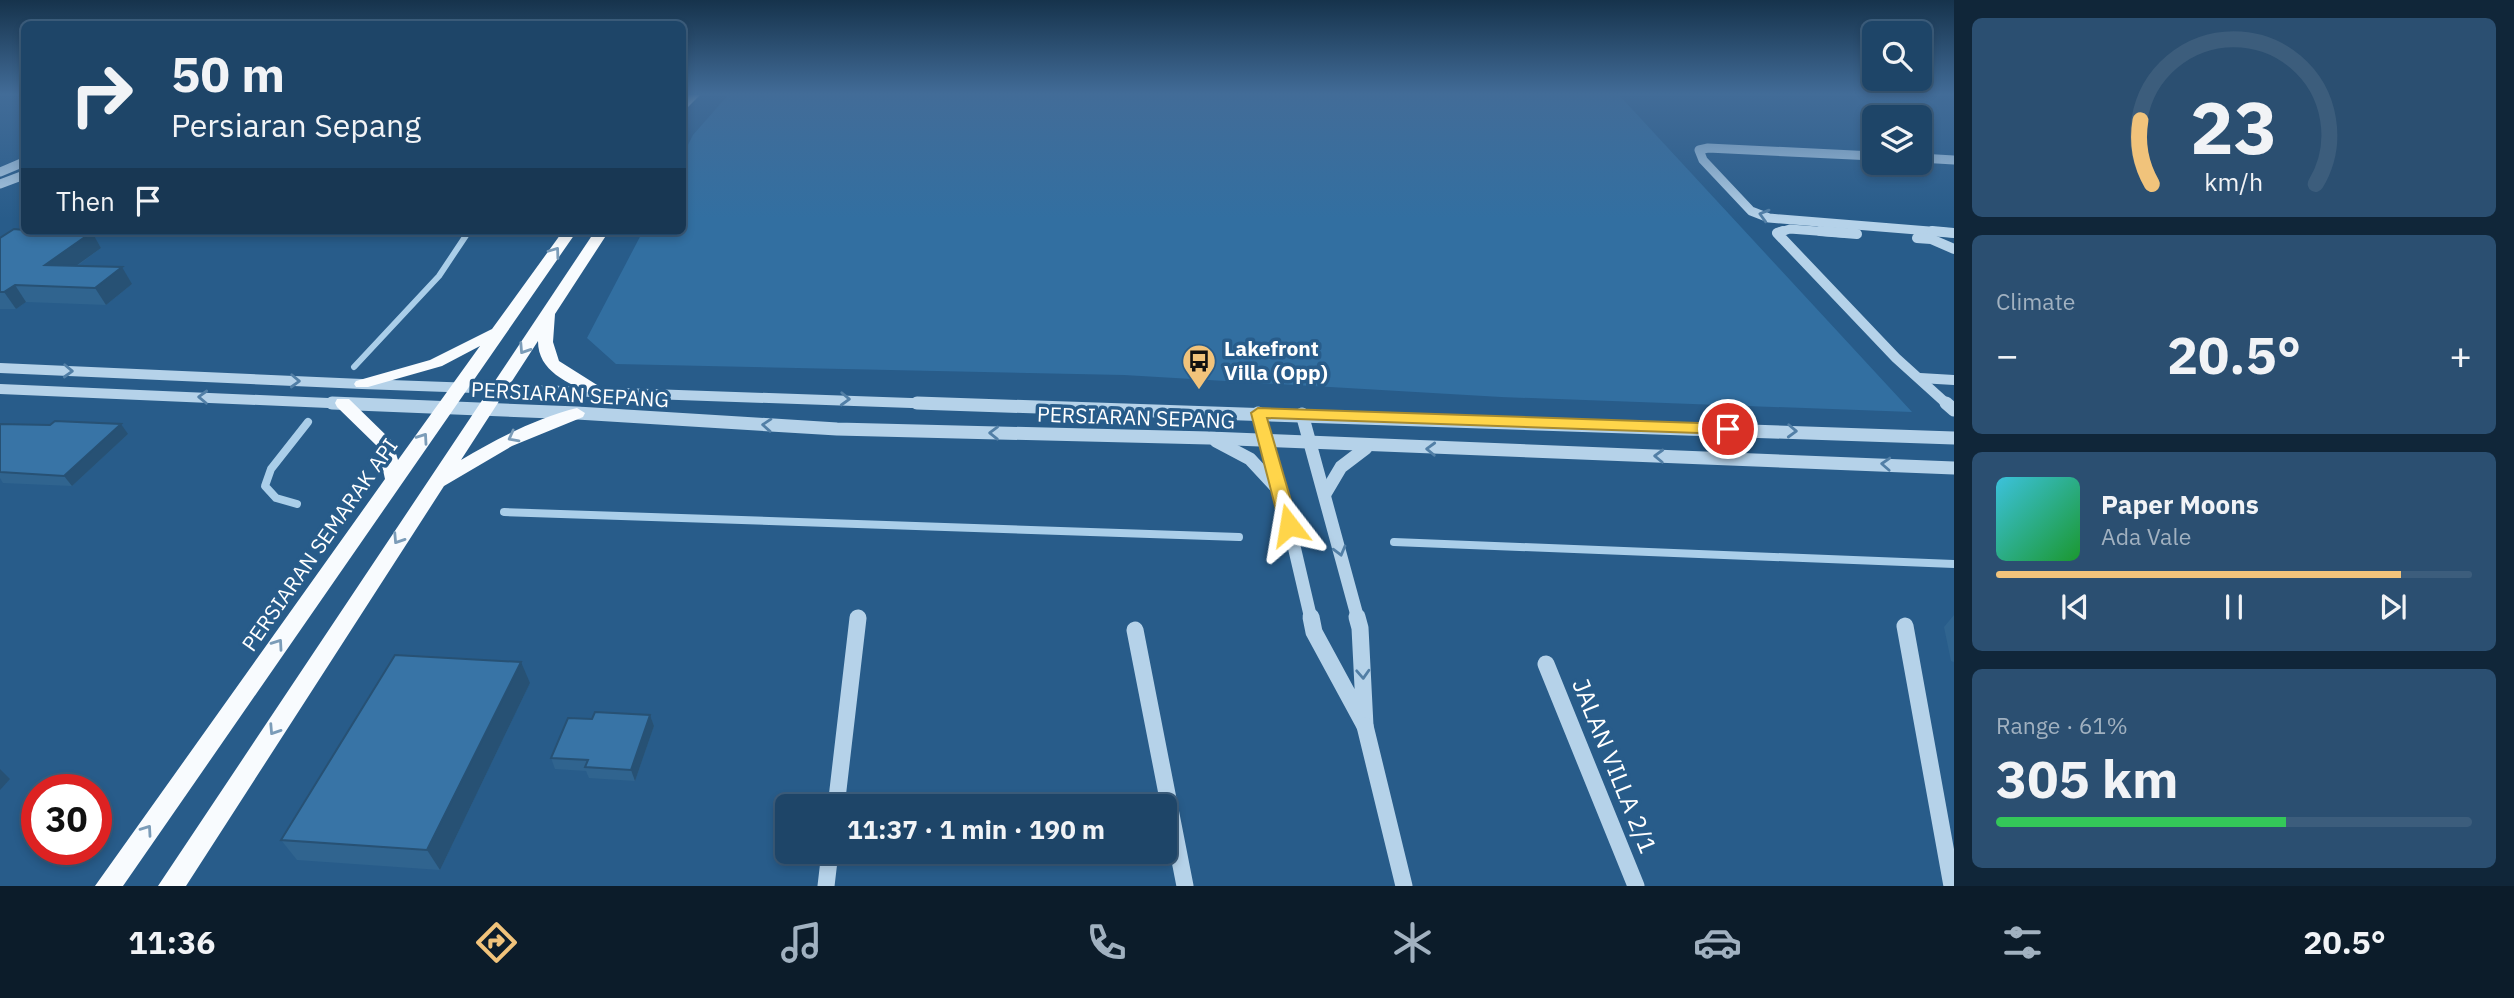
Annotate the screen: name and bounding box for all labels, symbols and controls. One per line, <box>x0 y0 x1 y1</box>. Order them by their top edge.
map controls <box>1862 21 1932 175</box>
button: search <box>1862 21 1932 91</box>
text: 50 m <box>171 42 285 105</box>
icon: right <box>56 49 147 140</box>
text: 23 <box>2190 79 2278 174</box>
text: Persiaran Sepang <box>171 104 421 146</box>
button: layers <box>1862 105 1932 175</box>
text: km/h <box>2205 164 2263 197</box>
icon: arrive <box>129 182 167 220</box>
text: Then <box>56 184 115 218</box>
one-way arrow <box>1759 209 1771 223</box>
one-way arrow <box>546 247 559 260</box>
text: Climate <box>1996 286 2075 316</box>
text: 20.5° <box>2167 321 2301 388</box>
text: − <box>1996 330 2019 379</box>
text: + <box>2449 330 2472 379</box>
place label: Lakefront Villa (Opp) <box>1224 334 1328 386</box>
one-way arrow <box>519 342 532 355</box>
bus stop icon: Lakefront Villa (Opp) <box>1180 342 1218 391</box>
one-way arrow <box>63 364 74 379</box>
one-way arrow <box>290 373 301 388</box>
street label: PERSIARAN SEPANG <box>470 375 670 413</box>
one-way arrow <box>198 390 209 405</box>
one-way arrow <box>840 392 851 407</box>
pin <box>1698 399 1758 459</box>
street label: PERSIARAN SEPANG <box>1036 400 1236 434</box>
icon: arrive <box>1709 410 1747 448</box>
one-way arrow <box>761 418 772 433</box>
one-way arrow <box>1786 424 1797 439</box>
one-way arrow <box>988 425 999 441</box>
one-way arrow <box>508 429 521 443</box>
street label: PERSIARAN SEMARAK API <box>235 432 403 656</box>
one-way arrow <box>415 432 428 445</box>
one-way arrow <box>1425 441 1436 456</box>
one-way arrow <box>1653 448 1664 463</box>
one-way arrow <box>1880 457 1891 472</box>
text: Paper Moons <box>2101 487 2259 521</box>
position arrow <box>1252 488 1326 562</box>
text: Ada Vale <box>2101 521 2191 551</box>
one-way arrow <box>394 532 407 545</box>
one-way arrow <box>1332 544 1347 556</box>
icon: previous <box>2056 588 2094 626</box>
icon: pause <box>2215 588 2253 626</box>
icon: next <box>2374 588 2412 626</box>
one-way arrow <box>270 639 282 652</box>
one-way arrow <box>1355 669 1370 680</box>
street label: JALAN VILLA 2/1 <box>1565 674 1665 858</box>
text: Range · 61% <box>1996 710 2128 740</box>
one-way arrow <box>269 722 282 735</box>
text: 305 km <box>1996 745 2178 812</box>
speed limit sign: 30 <box>21 774 112 865</box>
text: 11:37 · 1 min · 190 m <box>847 812 1105 846</box>
one-way arrow <box>139 825 152 838</box>
icon: directions <box>472 918 521 967</box>
icon: music <box>777 918 826 967</box>
icon: phone <box>1082 918 1131 967</box>
icon: climate <box>1388 918 1437 967</box>
icon: car <box>1693 918 1742 967</box>
icon: filters <box>1998 918 2047 967</box>
text: 11:36 <box>128 921 216 963</box>
text: 20.5° <box>2303 921 2386 963</box>

